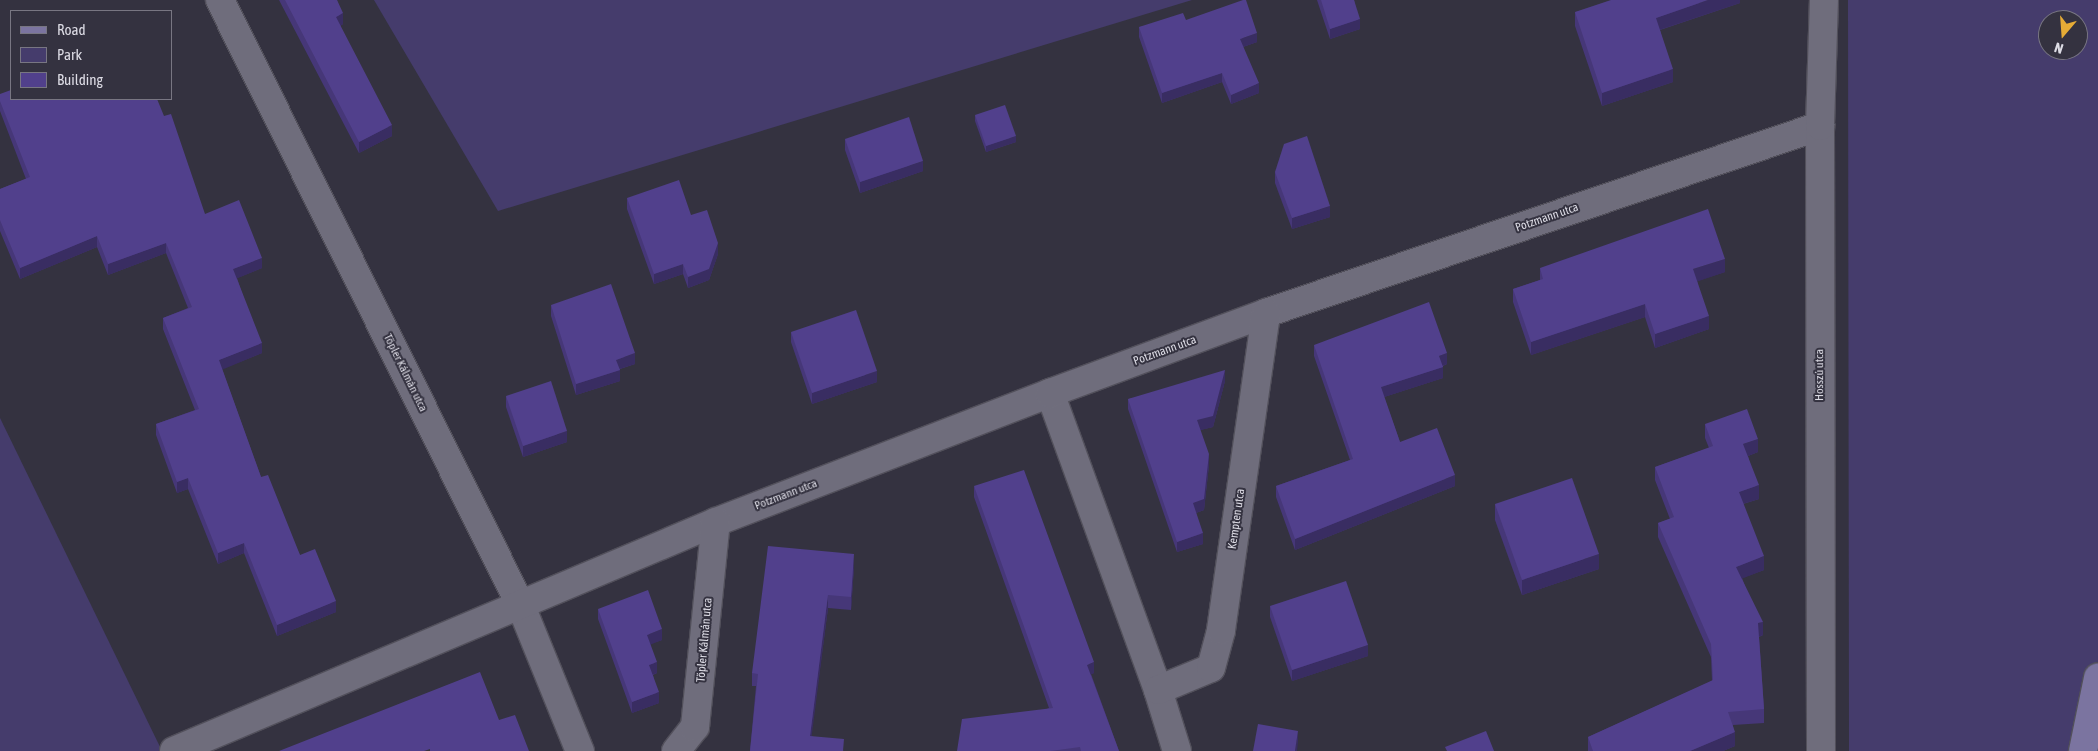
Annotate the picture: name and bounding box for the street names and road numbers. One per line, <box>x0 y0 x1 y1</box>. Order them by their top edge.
street label: Potzmann utca <box>1514 200 1580 236</box>
street label: Töpler Kálmán utca <box>380 332 430 414</box>
street label: Potzmann utca <box>1132 333 1198 369</box>
street label: Hosszú utca <box>1813 349 1827 401</box>
street label: Potzmann utca <box>753 476 819 514</box>
street label: Kempten utca <box>1226 488 1248 550</box>
street label: Töpler Kálmán utca <box>694 597 716 683</box>

